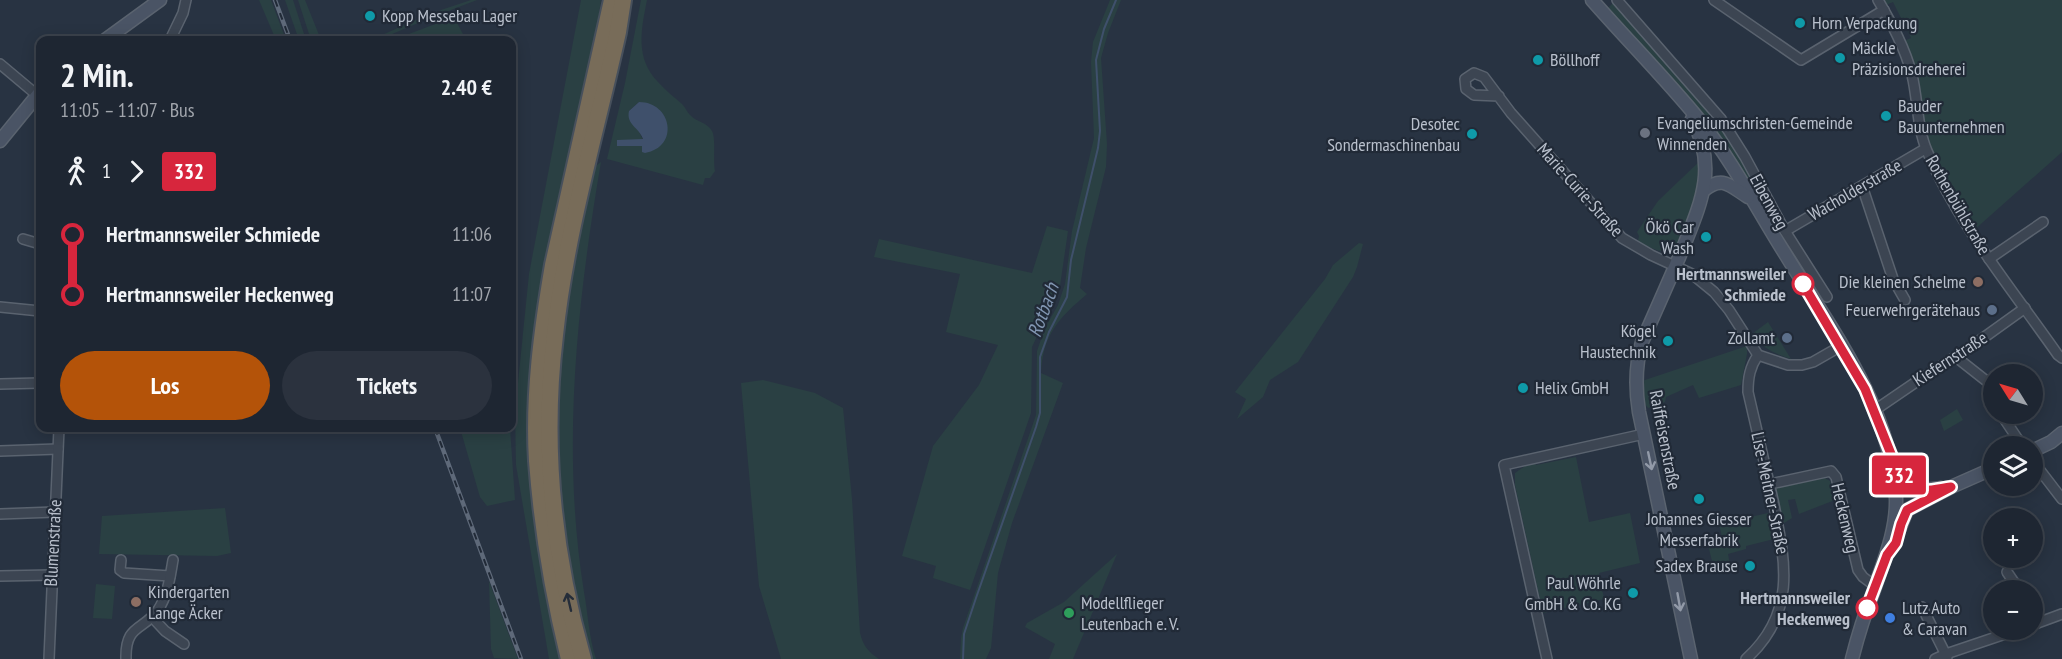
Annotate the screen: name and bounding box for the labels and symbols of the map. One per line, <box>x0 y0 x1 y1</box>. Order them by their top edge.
place label: Kopp Messebau Lager <box>382 4 517 27</box>
marker: Kopp Messebau Lager <box>363 9 377 23</box>
place label: Horn Verpackung <box>1812 11 1917 34</box>
marker: Horn Verpackung <box>1793 16 1807 30</box>
place label: Mäckle Präzisionsdreherei <box>1852 36 1966 80</box>
place label: Böllhoff <box>1550 48 1601 71</box>
marker: Mäckle Präzisionsdreherei <box>1833 51 1847 65</box>
marker: Böllhoff <box>1531 53 1545 67</box>
place label: Bauder Bauunternehmen <box>1898 94 2005 138</box>
marker: Bauder Bauunternehmen <box>1879 109 1893 123</box>
place label: Evangeliumschristen-Gemeinde Winnenden <box>1657 111 1853 155</box>
place label: Desotec Sondermaschinenbau <box>1327 112 1461 156</box>
marker: Evangeliumschristen-Gemeinde Winnenden <box>1638 126 1652 140</box>
marker: Desotec Sondermaschinenbau <box>1465 127 1479 141</box>
street label: Marie-Curie-Straße <box>1532 138 1629 241</box>
street label: Rothenbühlstraße <box>1921 151 1996 259</box>
street label: Wacholderstraße <box>1804 153 1906 226</box>
street label: Eibenweg <box>1745 170 1794 234</box>
place label: Ökö Car Wash <box>1646 215 1694 259</box>
marker: Ökö Car Wash <box>1699 230 1713 244</box>
place label: Hertmannsweiler Schmiede <box>1676 262 1787 306</box>
place label: Die kleinen Schelme <box>1839 270 1966 293</box>
marker: Hertmannsweiler Schmiede <box>1792 273 1814 295</box>
marker: Die kleinen Schelme <box>1971 275 1985 289</box>
water label: Rotbach <box>1021 278 1065 341</box>
place label: Feuerwehrgerätehaus <box>1846 298 1980 321</box>
marker: Feuerwehrgerätehaus <box>1985 303 1999 317</box>
place label: Kögel Haustechnik <box>1580 319 1657 363</box>
place label: Zollamt <box>1728 326 1775 349</box>
street label: Kiefernstraße <box>1908 326 1991 391</box>
marker: Zollamt <box>1780 331 1794 345</box>
marker: Kögel Haustechnik <box>1661 334 1675 348</box>
north arrow <box>1983 364 2043 424</box>
place label: Helix GmbH <box>1535 376 1609 399</box>
marker: Helix GmbH <box>1516 381 1530 395</box>
street label: Raiffeisenstraße <box>1645 388 1686 492</box>
street label: Lise-Meitner-Straße <box>1746 430 1795 556</box>
one-way arrow <box>1645 451 1656 470</box>
line badge: 332 <box>1864 456 1934 494</box>
street label: Heckenweg <box>1826 481 1865 555</box>
marker: Johannes Giesser Messerfabrik <box>1692 492 1706 506</box>
street label: Blumenstraße <box>39 499 66 587</box>
place label: Johannes Giesser Messerfabrik <box>1645 507 1752 551</box>
place label: Sadex Brause <box>1655 554 1738 577</box>
marker: Sadex Brause <box>1743 559 1757 573</box>
place label: Paul Wöhrle GmbH & Co. KG <box>1525 571 1621 615</box>
place label: Kindergarten Lange Äcker <box>148 580 229 624</box>
marker: Paul Wöhrle GmbH & Co. KG <box>1626 586 1640 600</box>
place label: Hertmannsweiler Heckenweg <box>1740 586 1851 630</box>
place label: Modellflieger Leutenbach e. V. <box>1081 591 1179 635</box>
one-way arrow <box>1674 592 1685 612</box>
one-way arrow <box>563 593 575 612</box>
marker: Kindergarten Lange Äcker <box>129 595 143 609</box>
place label: Lutz Auto & Caravan <box>1902 596 1967 640</box>
marker: Hertmannsweiler Heckenweg <box>1856 597 1878 619</box>
marker: Modellflieger Leutenbach e. V. <box>1062 606 1076 620</box>
marker: Lutz Auto & Caravan <box>1883 611 1897 625</box>

